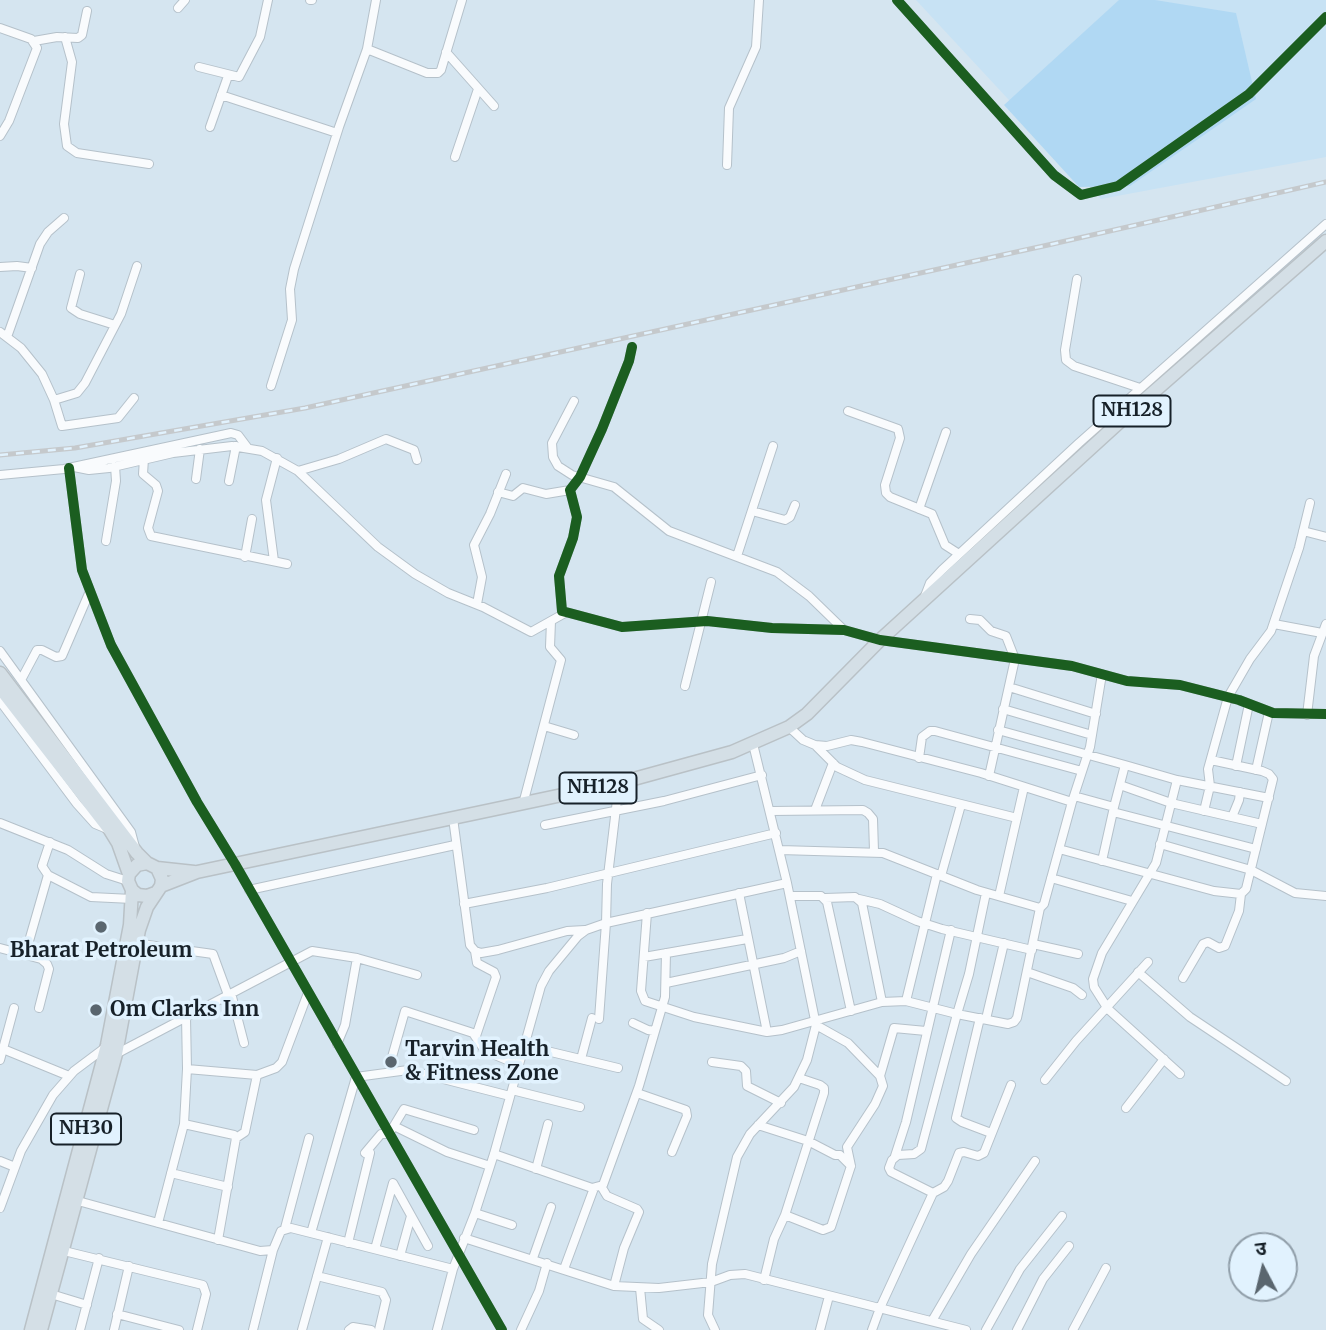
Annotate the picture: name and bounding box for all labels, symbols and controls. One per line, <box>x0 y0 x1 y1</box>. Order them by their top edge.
road number: NH128 <box>1094 396 1170 426</box>
road number: NH128 <box>560 772 636 804</box>
marker: Bharat Petroleum <box>93 919 109 935</box>
place label: Bharat Petroleum <box>10 938 192 964</box>
place label: Om Clarks Inn <box>110 997 259 1023</box>
marker: Om Clarks Inn <box>88 1002 104 1018</box>
place label: Tarvin Health & Fitness Zone <box>405 1037 558 1087</box>
marker: Tarvin Health & Fitness Zone <box>383 1054 399 1070</box>
road number: NH30 <box>51 1114 121 1144</box>
north arrow <box>1228 1232 1298 1302</box>
text: उ <box>1254 1236 1268 1261</box>

